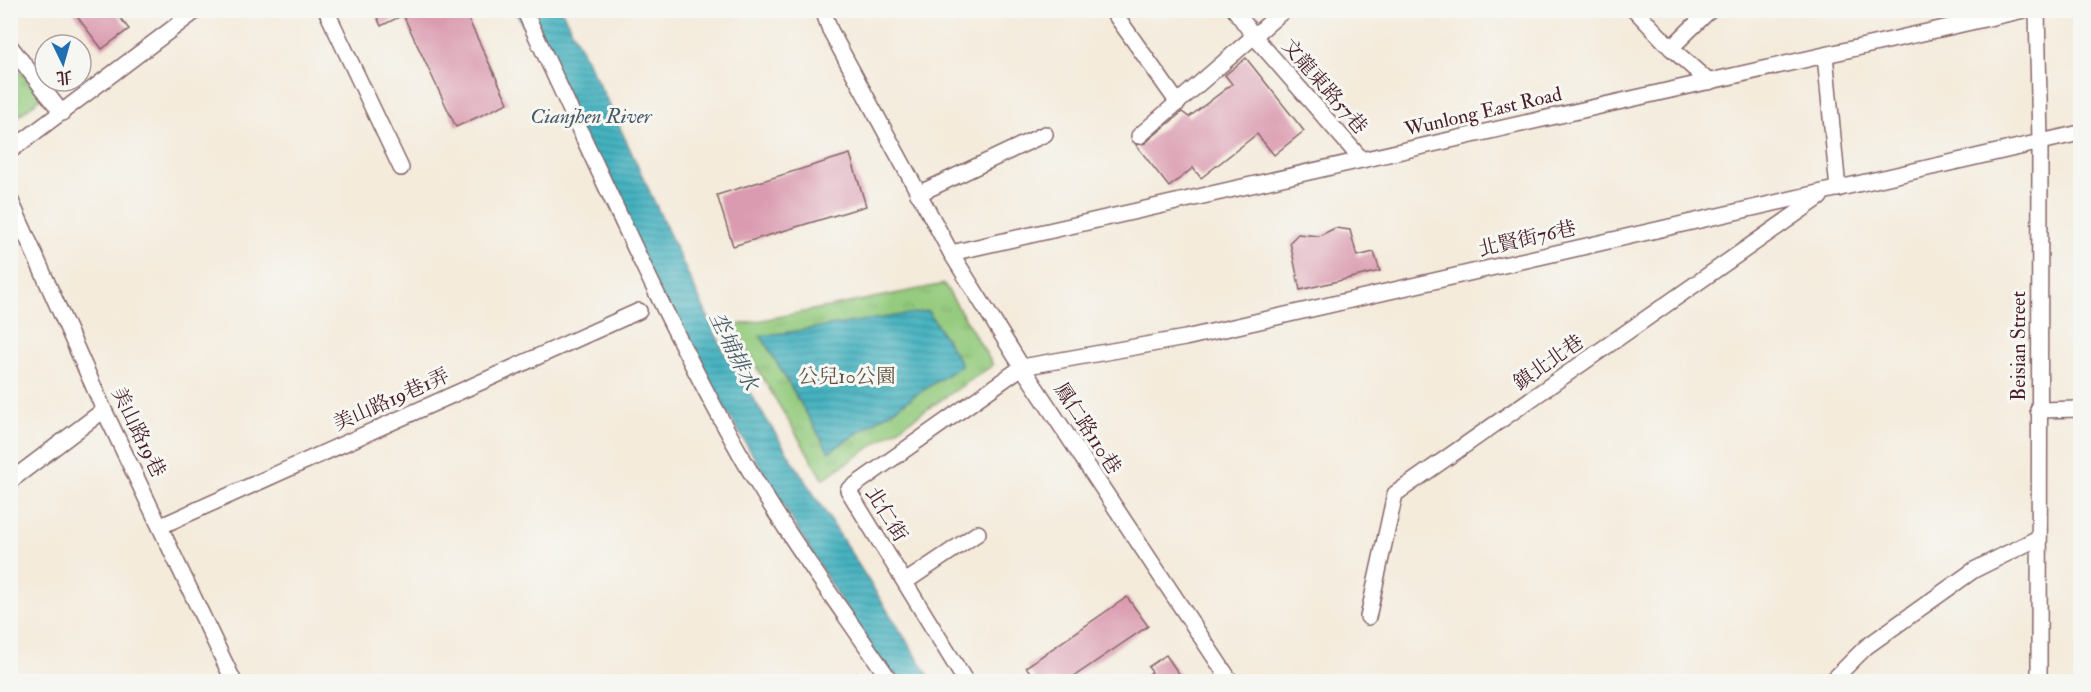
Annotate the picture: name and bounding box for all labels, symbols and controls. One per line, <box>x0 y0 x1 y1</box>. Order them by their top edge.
north arrow <box>33 33 93 93</box>
street label: 文龍東路57巷 <box>1276 34 1373 139</box>
text: 北 <box>55 66 73 88</box>
street label: Wunlong East Road <box>1401 81 1564 142</box>
water label: Cianjhen River <box>530 103 653 130</box>
street label: 北賢街76巷 <box>1476 215 1578 262</box>
street label: Beisian Street <box>2006 291 2031 401</box>
water label: 坔埔排水 <box>703 308 765 397</box>
street label: 鎮北北巷 <box>1508 329 1588 396</box>
street label: 美山路19巷1弄 <box>329 363 453 436</box>
park label: 公兒10公園 <box>798 364 896 389</box>
street label: 鳳仁路110巷 <box>1049 378 1127 479</box>
street label: 美山路19巷 <box>106 383 171 481</box>
street label: 北仁街 <box>860 482 913 546</box>

